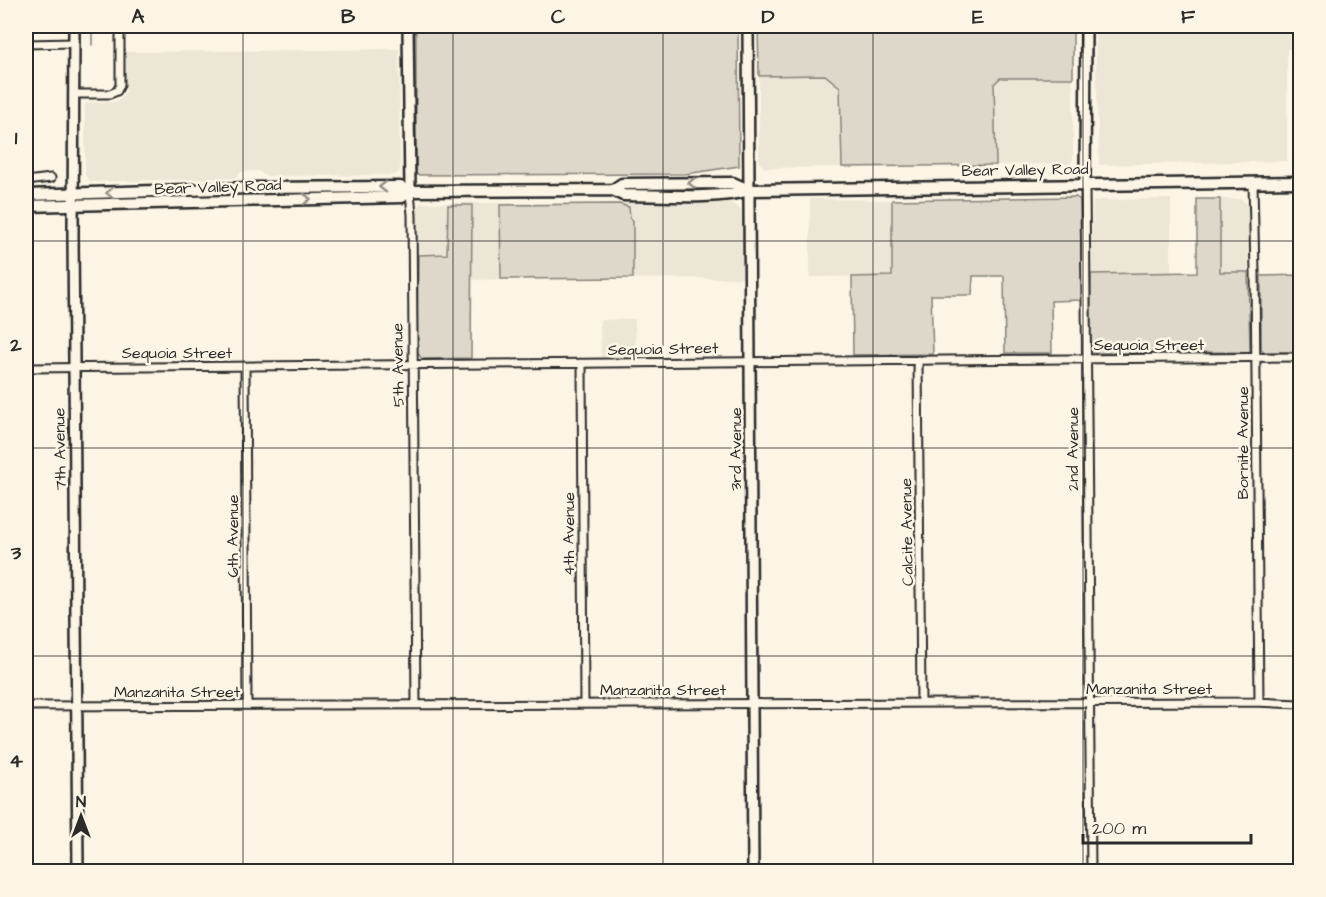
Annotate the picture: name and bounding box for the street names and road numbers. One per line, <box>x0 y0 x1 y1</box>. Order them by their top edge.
street label: Bear Valley Road <box>961 158 1089 183</box>
street label: Bear Valley Road <box>154 174 282 201</box>
street label: 5th Avenue <box>386 322 410 407</box>
street label: Sequoia Street <box>1094 334 1205 356</box>
street label: Sequoia Street <box>608 337 719 361</box>
street label: Sequoia Street <box>122 342 233 364</box>
street label: Bornite Avenue <box>1232 386 1254 500</box>
street label: 7th Avenue <box>48 407 72 490</box>
street label: 3rd Avenue <box>725 407 747 491</box>
street label: 2nd Avenue <box>1062 407 1084 491</box>
street label: Calcite Avenue <box>895 477 919 586</box>
street label: 4th Avenue <box>558 492 580 576</box>
street label: 6th Avenue <box>222 494 244 577</box>
street label: Manzanita Street <box>1086 678 1213 700</box>
street label: Manzanita Street <box>600 679 727 701</box>
street label: Manzanita Street <box>114 681 241 703</box>

